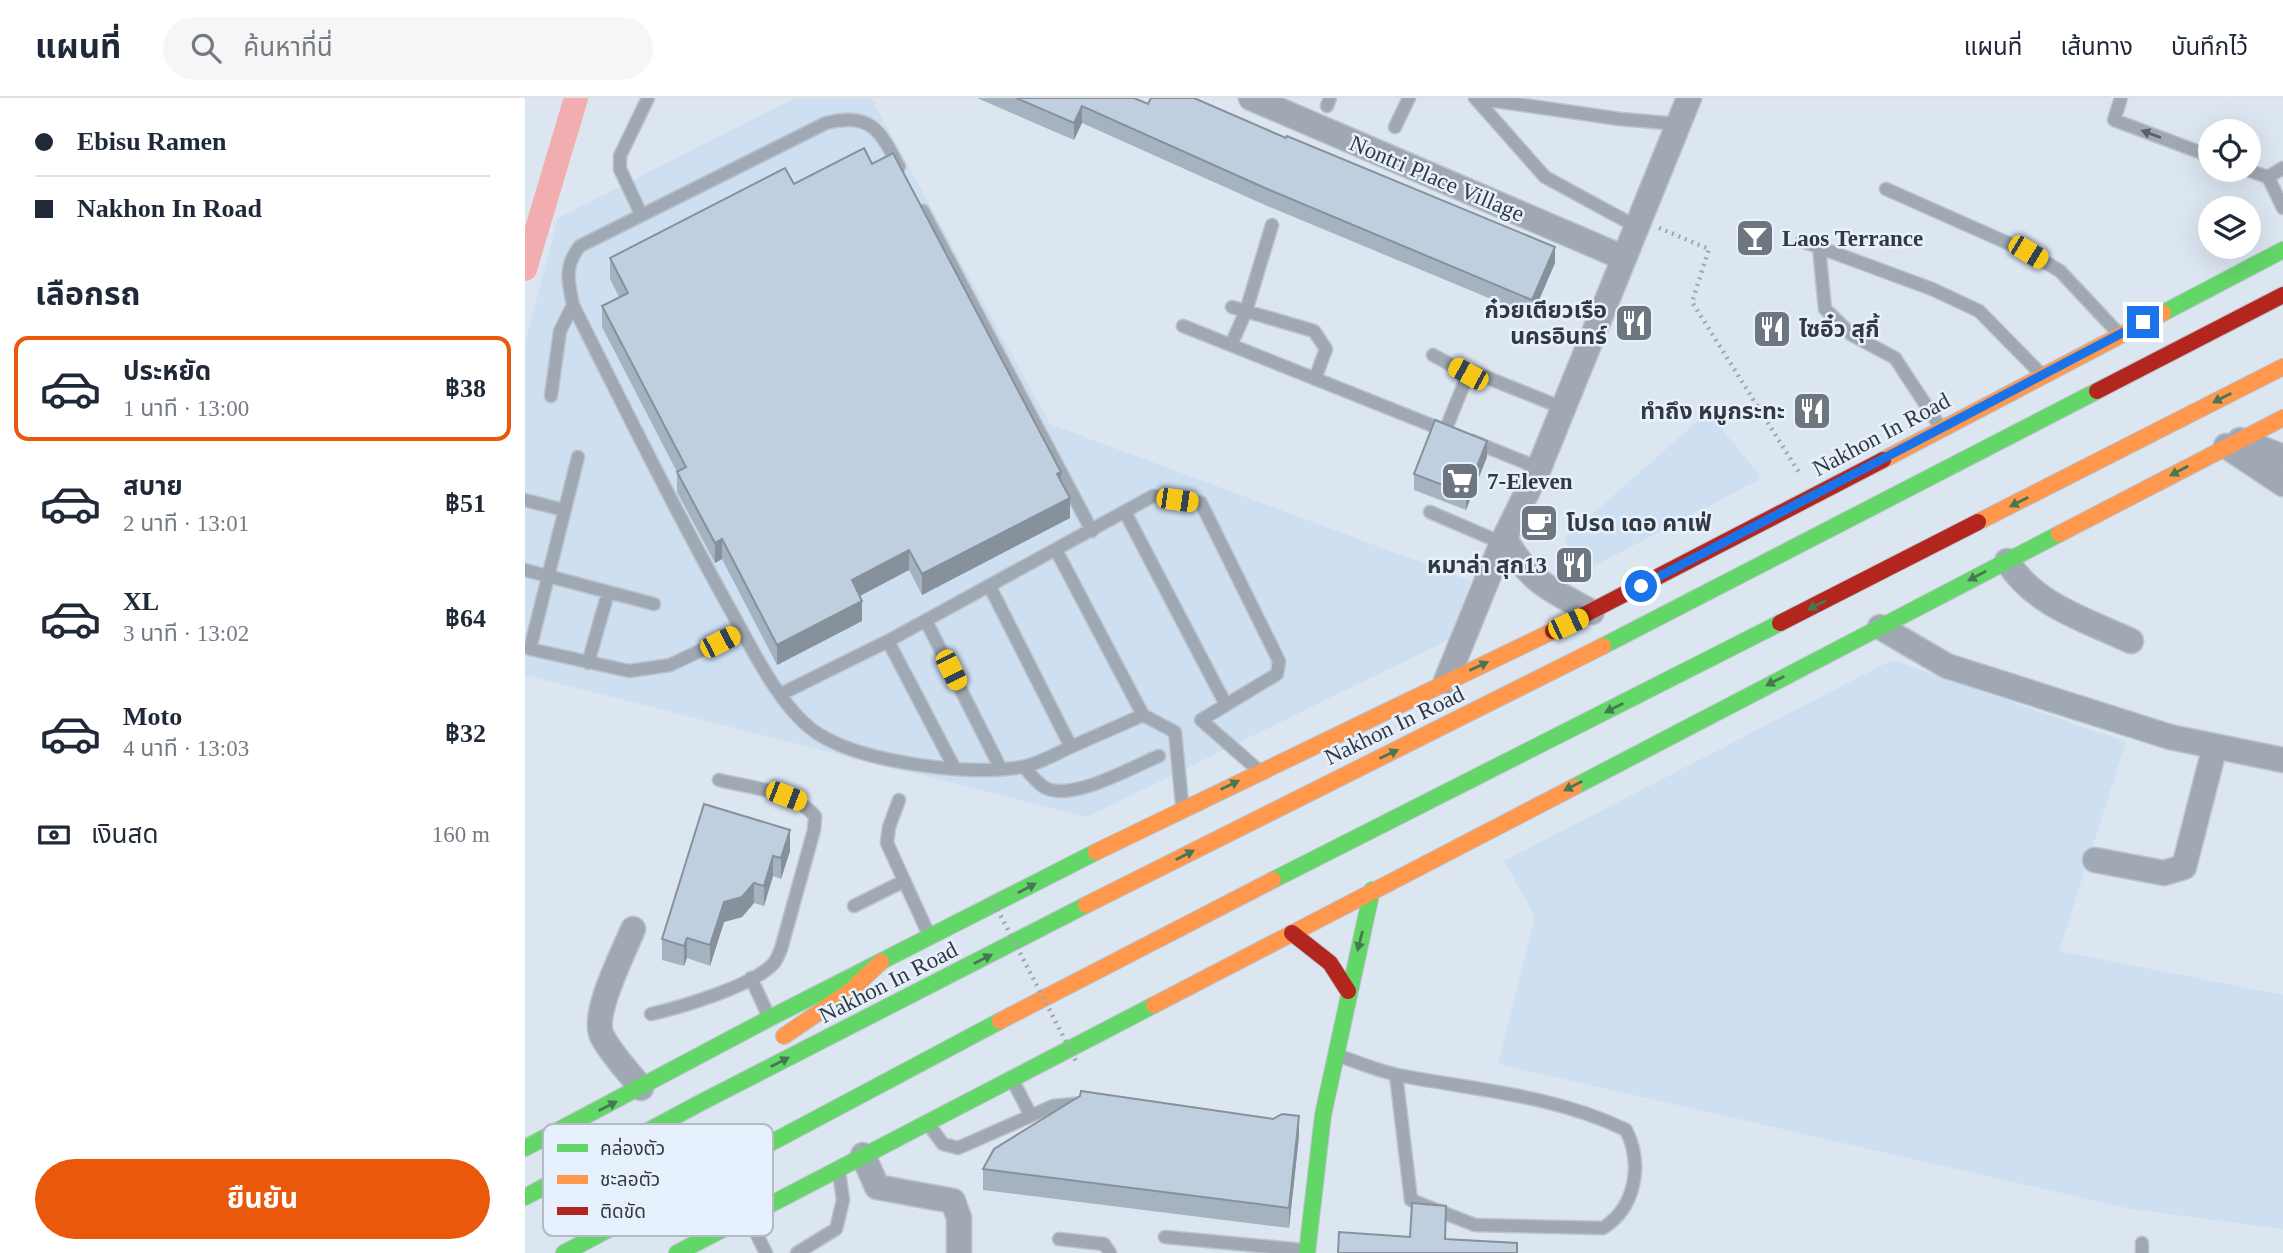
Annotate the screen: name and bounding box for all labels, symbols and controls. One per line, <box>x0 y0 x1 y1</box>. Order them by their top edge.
search box <box>163 17 653 80</box>
text: แผนที่ <box>35 29 121 65</box>
icon: search <box>187 29 225 67</box>
text: ค้นหาที่นี่ <box>243 33 333 62</box>
text: แผนที่ <box>1964 34 2022 60</box>
text: เส้นทาง <box>2060 34 2133 60</box>
text: บันทึกไว้ <box>2171 34 2248 60</box>
map controls <box>2198 119 2261 259</box>
button: locate <box>2198 119 2261 182</box>
text: Ebisu Ramen <box>77 127 227 156</box>
one-way arrow <box>2140 128 2161 139</box>
street label: Nontri Place Village <box>1346 130 1528 227</box>
text: Nakhon In Road <box>77 194 262 223</box>
button: layers <box>2198 196 2261 259</box>
bar icon: Laos Terrance <box>1734 217 1776 259</box>
place label: Laos Terrance <box>1782 226 1923 251</box>
car <box>2005 232 2052 272</box>
text: เลือกรถ <box>35 276 140 312</box>
place label: ก๋วยเตียวเรือ นครอินทร์ <box>1484 298 1607 349</box>
restaurant icon: ก๋วยเตียวเรือ นครอินทร์ <box>1613 302 1655 344</box>
route end <box>2127 306 2159 338</box>
restaurant icon: ไซอิ๋ว สุกี้ <box>1751 308 1793 350</box>
place label: ไซอิ๋ว สุกี้ <box>1799 313 1880 343</box>
car <box>1445 355 1492 393</box>
icon: car <box>39 357 102 420</box>
text: ประหยัด <box>123 357 211 386</box>
text: ฿38 <box>445 374 486 403</box>
street label: Nakhon In Road <box>1808 387 1955 481</box>
restaurant icon: ทำถึง หมูกระทะ <box>1791 390 1833 432</box>
one-way arrow <box>2212 393 2232 404</box>
text: 1 นาที · 13:00 <box>123 396 249 421</box>
place label: ทำถึง หมูกระทะ <box>1640 399 1785 425</box>
supermarket icon: 7-Eleven <box>1439 460 1481 502</box>
one-way arrow <box>2169 465 2189 477</box>
place label: 7-Eleven <box>1487 469 1573 494</box>
icon: car <box>39 472 102 535</box>
text: สบาย <box>123 472 183 501</box>
car <box>1155 487 1200 513</box>
text: ฿51 <box>445 489 486 518</box>
one-way arrow <box>2009 496 2029 507</box>
cafe icon: โปรด เดอ คาเฟ่ <box>1518 502 1560 544</box>
text: 2 นาที · 13:01 <box>123 511 249 536</box>
place label: โปรด เดอ คาเฟ่ <box>1566 511 1712 536</box>
restaurant icon: หมาล่า สุก13 <box>1553 544 1595 586</box>
place label: หมาล่า สุก13 <box>1427 553 1547 579</box>
route start <box>1625 570 1657 602</box>
one-way arrow <box>1967 571 1987 582</box>
icon: car <box>39 587 102 650</box>
text: XL <box>123 587 159 616</box>
one-way arrow <box>1807 599 1827 610</box>
text: ฿64 <box>445 604 486 633</box>
car <box>1545 606 1592 642</box>
text: 3 นาที · 13:02 <box>123 621 249 646</box>
car <box>697 623 744 661</box>
car <box>933 647 970 693</box>
one-way arrow <box>1469 660 1489 671</box>
one-way arrow <box>1765 676 1785 687</box>
street label: Nakhon In Road <box>1320 681 1468 770</box>
icon: car <box>39 702 102 765</box>
text: Moto <box>123 702 182 731</box>
one-way arrow <box>1604 702 1624 713</box>
text: ฿32 <box>445 719 486 748</box>
text: 4 นาที · 13:03 <box>123 736 249 761</box>
one-way arrow <box>1379 749 1399 760</box>
car <box>763 779 810 813</box>
one-way arrow <box>1220 779 1240 790</box>
one-way arrow <box>1563 780 1583 792</box>
icon: cash <box>35 816 73 854</box>
text: เงินสด <box>91 820 158 849</box>
text: 160 m <box>432 822 490 847</box>
one-way arrow <box>1175 849 1195 860</box>
one-way arrow <box>1017 882 1037 894</box>
one-way arrow <box>1354 930 1365 952</box>
street label: Nakhon In Road <box>815 937 962 1028</box>
one-way arrow <box>973 953 993 964</box>
one-way arrow <box>770 1056 790 1068</box>
one-way arrow <box>598 1100 618 1112</box>
legend <box>543 1124 773 1236</box>
text: คล่องตัว <box>600 1137 665 1159</box>
button: ยืนยัน <box>35 1159 490 1239</box>
text: ชะลอตัว <box>600 1169 660 1190</box>
text: ติดขัด <box>600 1201 646 1222</box>

